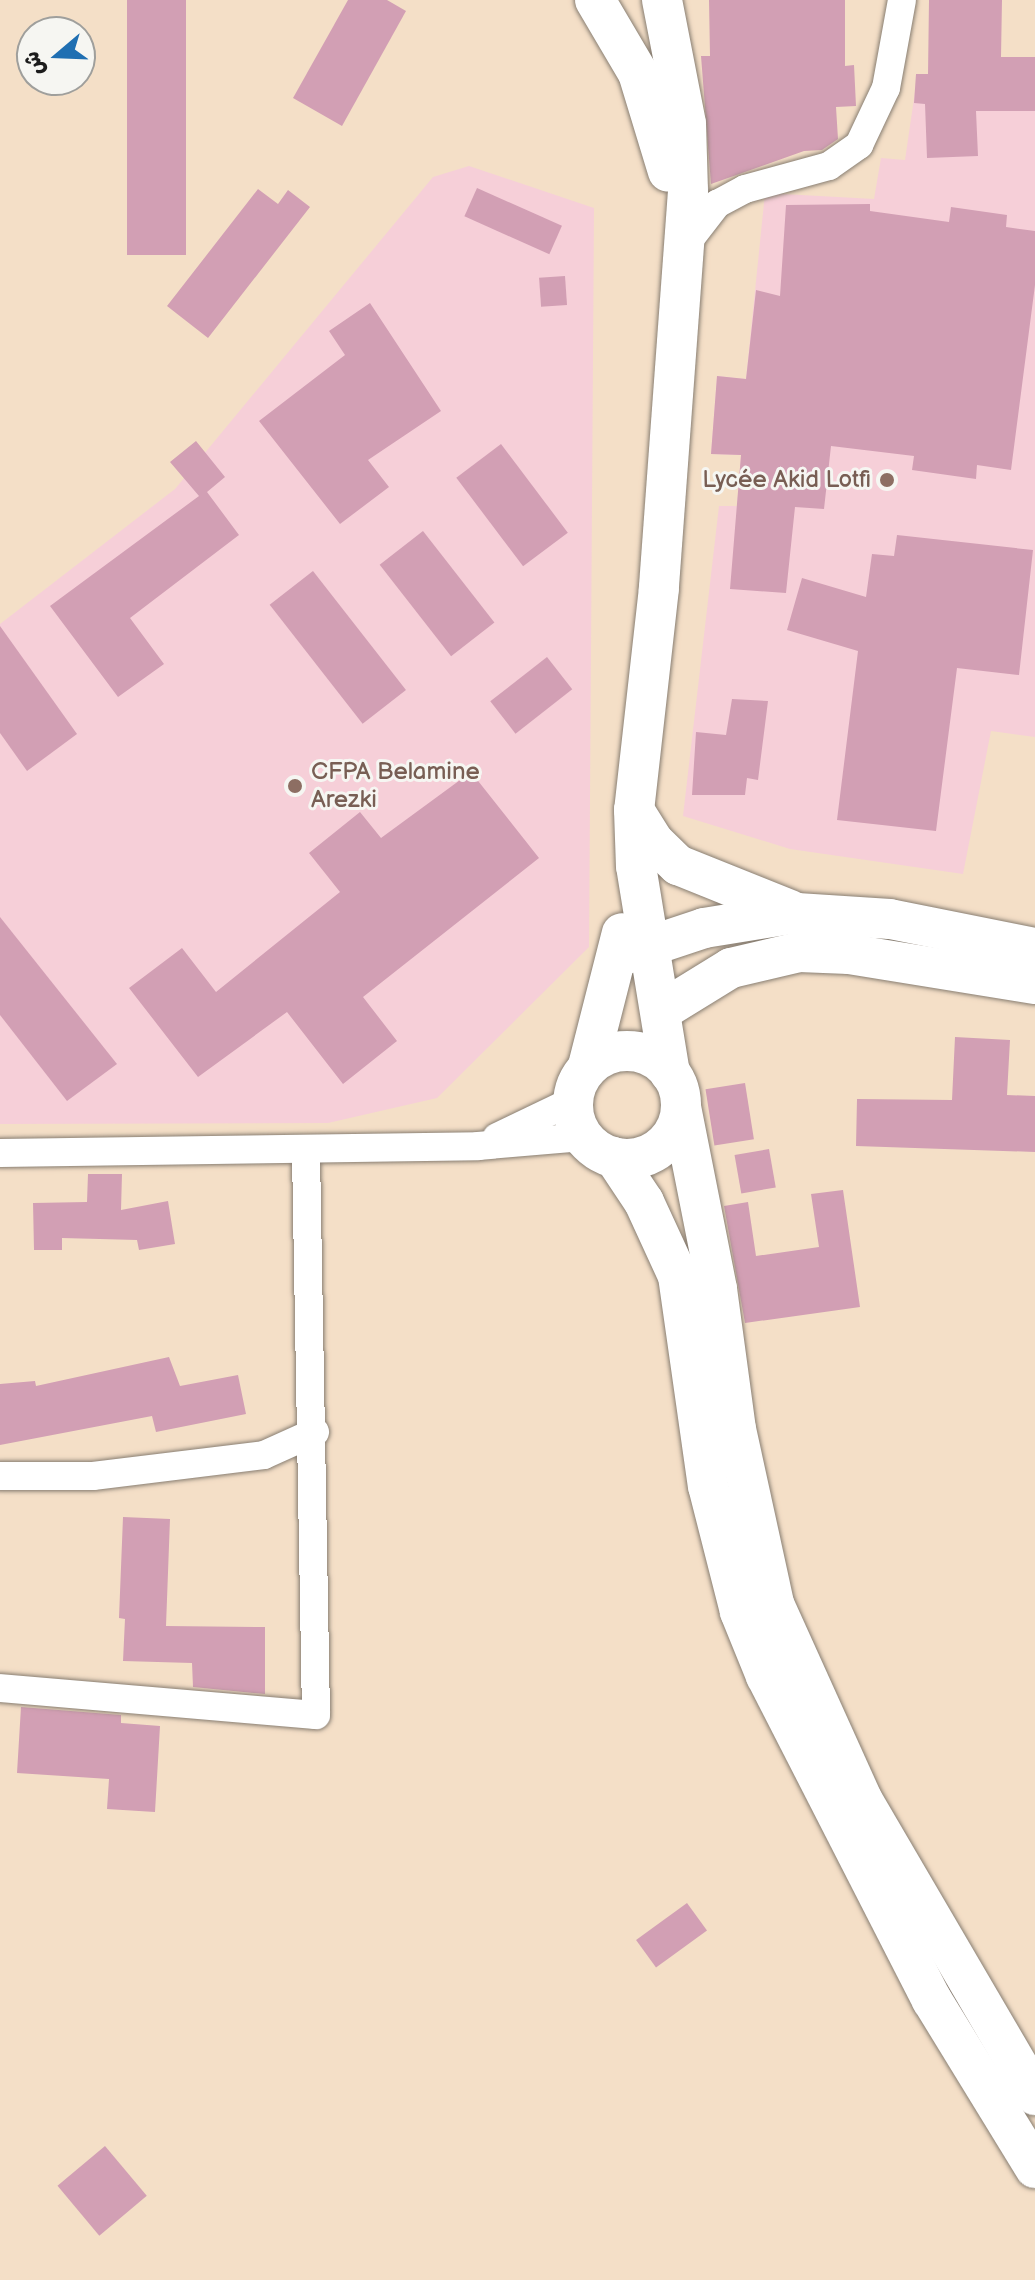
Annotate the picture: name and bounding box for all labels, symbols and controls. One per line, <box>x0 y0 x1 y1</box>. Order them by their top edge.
north arrow <box>16 16 96 96</box>
text: ش <box>18 47 51 79</box>
place label: Lycée Akid Lotfi <box>702 466 871 494</box>
marker: Lycée Akid Lotfi <box>878 471 896 489</box>
place label: CFPA Belamine Arezki <box>311 758 480 814</box>
marker: CFPA Belamine Arezki <box>286 777 304 795</box>

